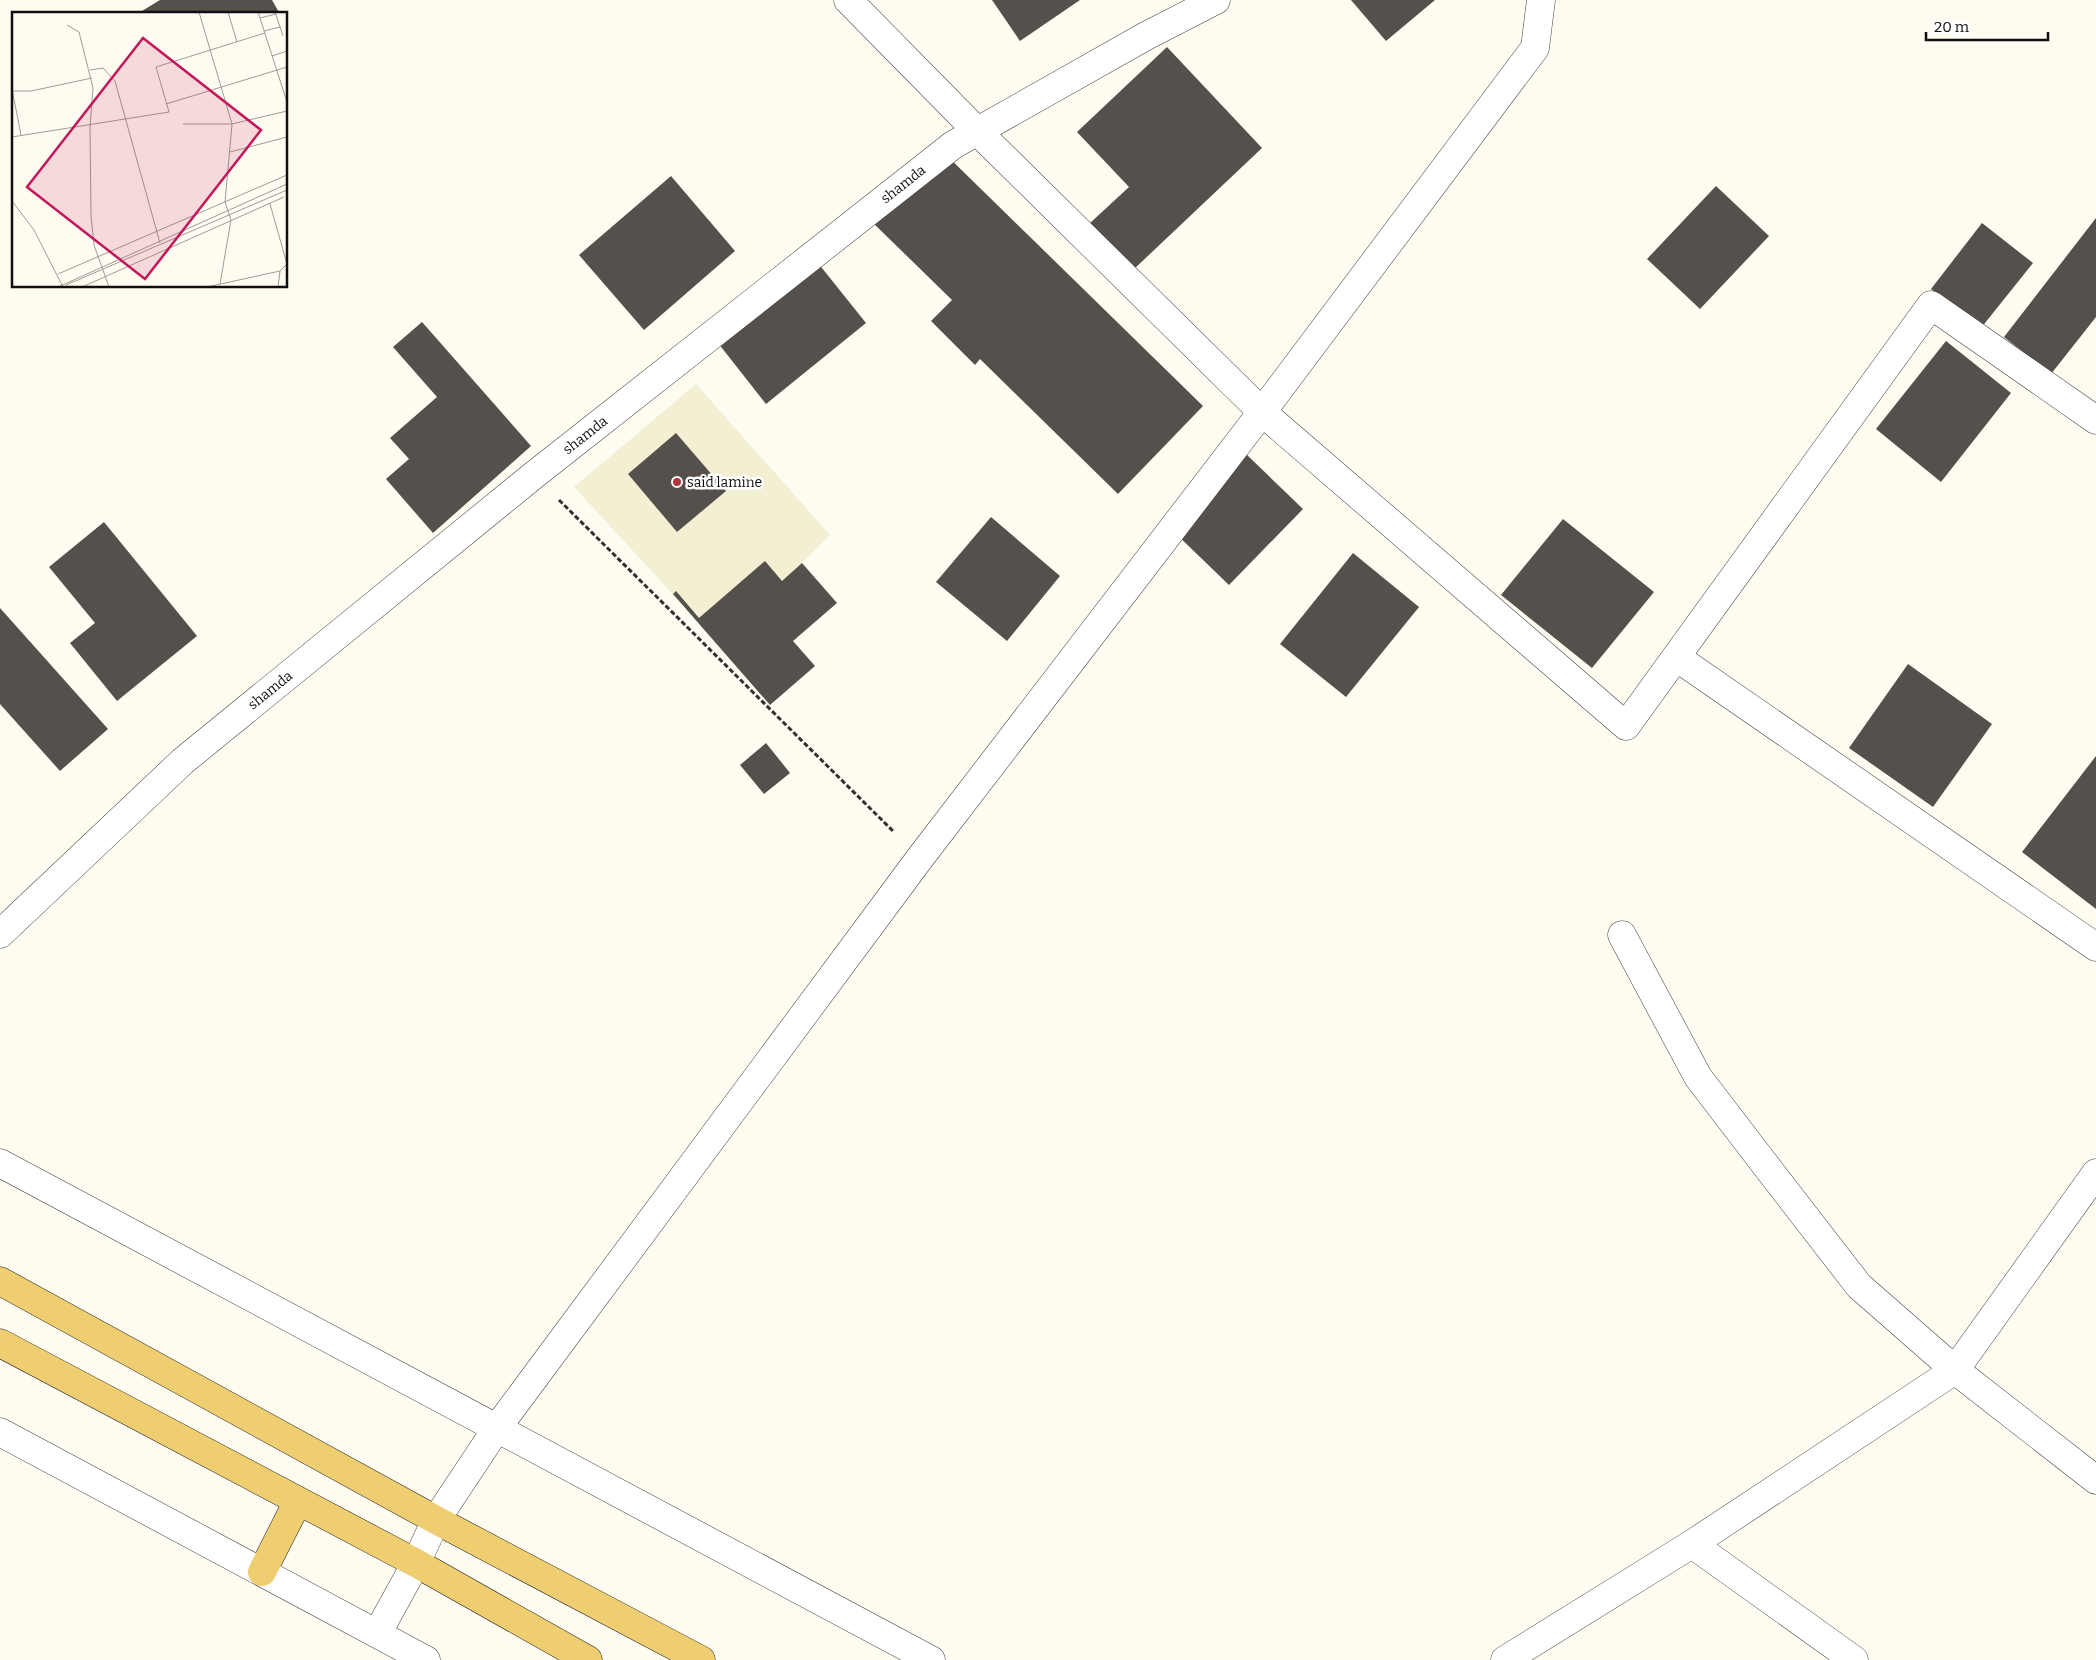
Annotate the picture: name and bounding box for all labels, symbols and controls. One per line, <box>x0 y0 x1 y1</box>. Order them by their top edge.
scale bar <box>1926 10 2048 42</box>
inset map <box>12 12 288 288</box>
text: 20 m <box>1934 18 1970 36</box>
street label: shamda <box>878 161 929 207</box>
street label: shamda <box>560 412 611 458</box>
place label: said lamine <box>687 474 762 491</box>
marker: said lamine <box>671 476 683 488</box>
street label: shamda <box>245 667 296 713</box>

